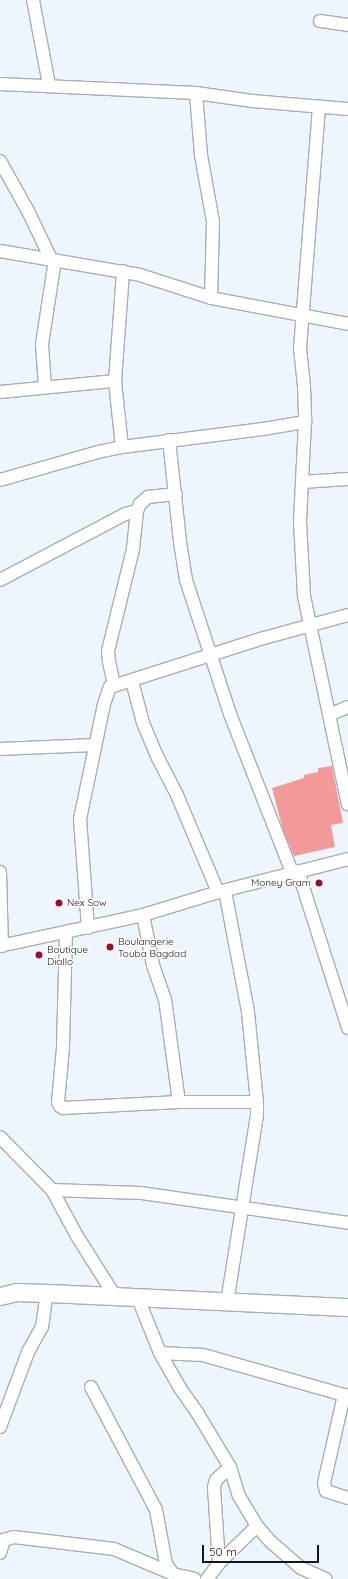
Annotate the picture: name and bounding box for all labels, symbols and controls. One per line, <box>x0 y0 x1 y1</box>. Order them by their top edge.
place label: Money Gram <box>251 877 311 889</box>
marker: Money Gram <box>314 878 324 888</box>
place label: Nex Sow <box>67 897 107 909</box>
marker: Nex Sow <box>54 898 64 908</box>
place label: Boulangerie Touba Bagdad <box>118 935 186 958</box>
marker: Boulangerie Touba Bagdad <box>105 942 115 952</box>
place label: Boutique Diallo <box>47 943 88 966</box>
marker: Boutique Diallo <box>34 950 44 960</box>
scale bar <box>204 1537 321 1563</box>
text: 50 m <box>209 1544 237 1559</box>

